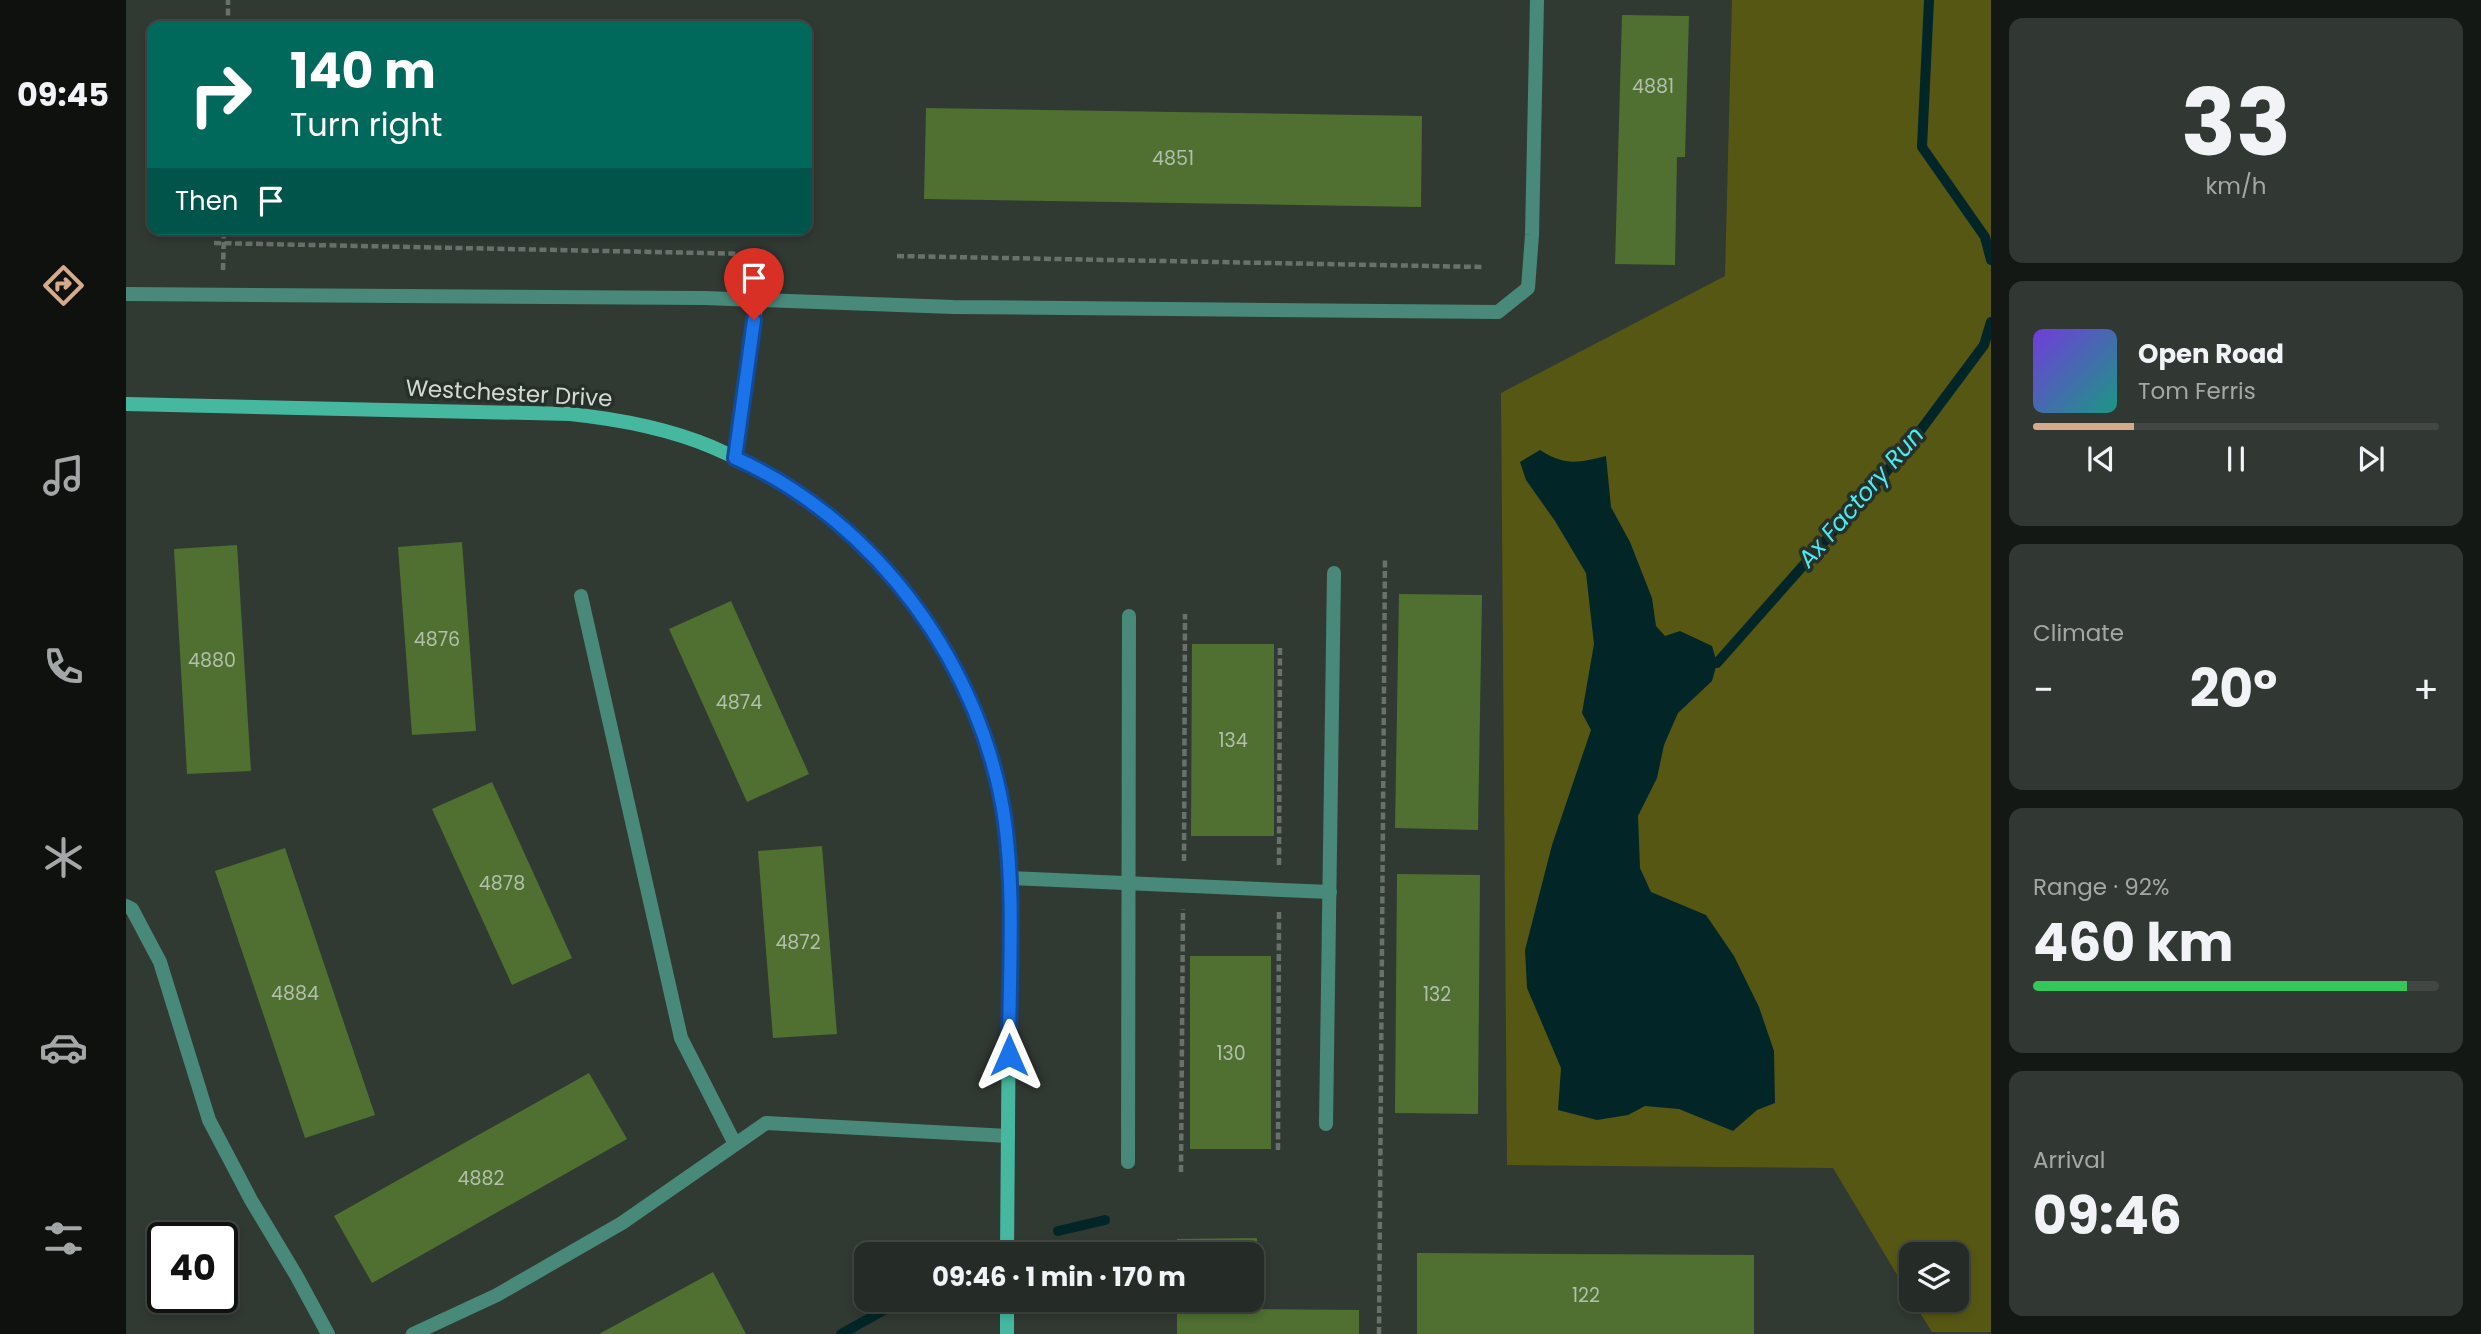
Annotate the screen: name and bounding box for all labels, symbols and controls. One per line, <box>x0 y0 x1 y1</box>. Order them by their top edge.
text: 140 m <box>290 37 436 105</box>
icon: right <box>175 49 266 140</box>
text: 33 <box>2181 59 2291 187</box>
text: 09:45 <box>17 72 109 117</box>
house number: 4881 <box>1632 73 1674 100</box>
text: Turn right <box>290 102 442 147</box>
house number: 4851 <box>1152 145 1194 172</box>
text: km/h <box>2205 170 2267 202</box>
icon: arrive <box>252 182 290 220</box>
text: Then <box>175 183 238 219</box>
pin <box>724 248 784 320</box>
icon: arrive <box>735 259 773 297</box>
icon: directions <box>39 261 88 310</box>
text: Open Road <box>2138 336 2284 372</box>
street label: Westchester Drive <box>405 372 613 414</box>
text: Tom Ferris <box>2138 375 2256 407</box>
water label: Ax Factory Run <box>1790 419 1931 575</box>
icon: previous <box>2082 440 2120 478</box>
icon: pause <box>2217 440 2255 478</box>
icon: next <box>2352 440 2390 478</box>
icon: music <box>39 451 88 500</box>
text: Climate <box>2033 617 2124 649</box>
house number: 4876 <box>414 626 460 653</box>
icon: phone <box>39 642 88 691</box>
house number: 4880 <box>188 647 236 674</box>
text: 20° <box>2190 652 2277 725</box>
text: − <box>2033 663 2054 716</box>
text: + <box>2413 663 2439 716</box>
house number: 4874 <box>716 689 762 716</box>
house number: 134 <box>1218 727 1248 754</box>
icon: climate <box>39 833 88 882</box>
house number: 4878 <box>479 870 525 897</box>
text: Range · 92% <box>2033 871 2169 903</box>
text: 460 km <box>2033 906 2233 979</box>
house number: 4872 <box>775 929 821 956</box>
house number: 4884 <box>271 980 319 1007</box>
house number: 132 <box>1423 981 1451 1008</box>
position arrow <box>972 1018 1046 1092</box>
icon: car <box>39 1023 88 1072</box>
house number: 130 <box>1216 1040 1246 1067</box>
text: Arrival <box>2033 1144 2105 1176</box>
house number: 4882 <box>458 1165 504 1192</box>
text: 09:46 <box>2033 1179 2182 1252</box>
icon: filters <box>39 1214 88 1263</box>
speed limit sign: 40 <box>147 1222 238 1313</box>
map controls <box>1899 1242 1969 1312</box>
button: layers <box>1899 1242 1969 1312</box>
text: 09:46 · 1 min · 170 m <box>932 1259 1186 1295</box>
house number: 122 <box>1572 1282 1600 1309</box>

